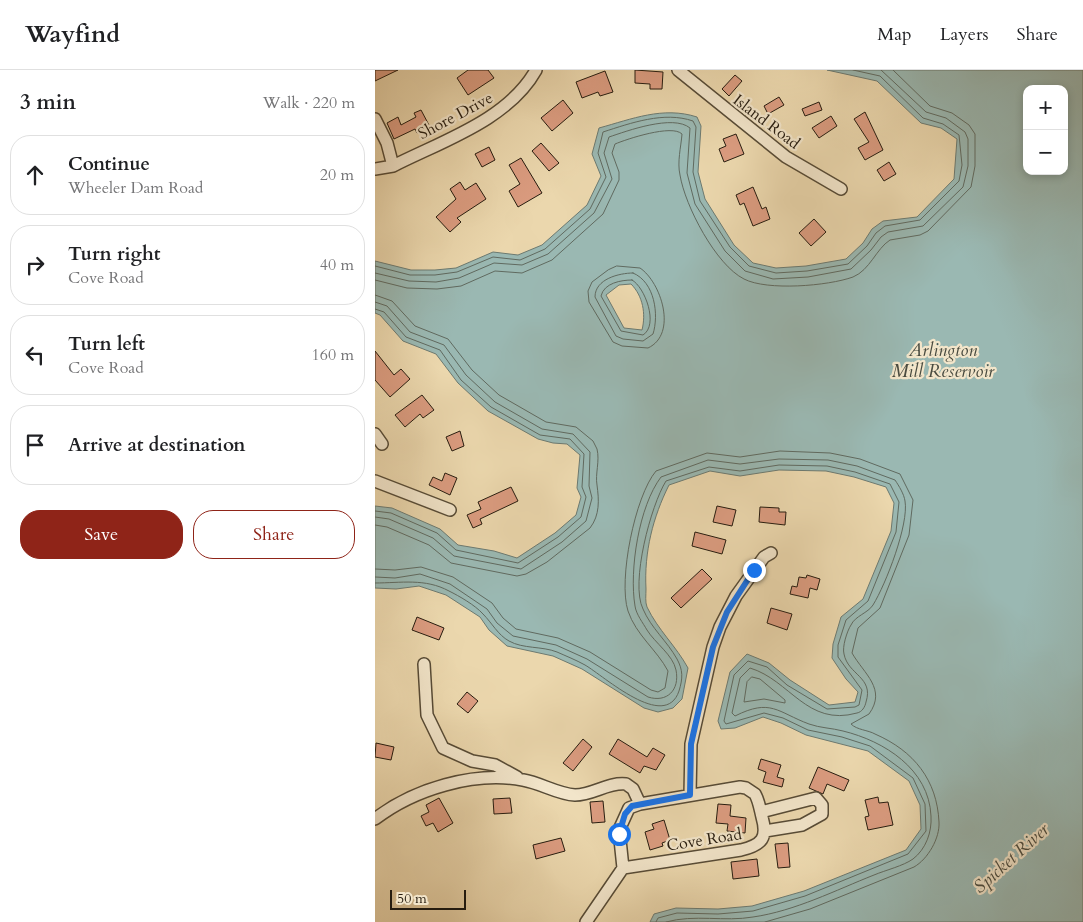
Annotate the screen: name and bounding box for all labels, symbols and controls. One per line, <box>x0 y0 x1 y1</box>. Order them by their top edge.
text: Wayfind <box>25 18 120 51</box>
text: Map <box>877 22 912 47</box>
text: Layers <box>940 22 989 47</box>
text: Share <box>1017 22 1058 47</box>
map controls <box>1023 85 1068 175</box>
button: + <box>1023 85 1068 130</box>
street label: Shore Drive <box>414 87 497 145</box>
text: 3 min <box>20 88 76 117</box>
street label: Island Road <box>728 89 805 155</box>
text: Walk · 220 m <box>263 92 355 114</box>
button: − <box>1023 130 1068 175</box>
text: Continue <box>68 151 150 177</box>
icon: ahead <box>21 161 49 189</box>
text: 20 m <box>320 164 354 186</box>
text: Wheeler Dam Road <box>68 177 203 199</box>
text: Turn right <box>68 241 160 267</box>
icon: right <box>21 251 49 279</box>
text: 40 m <box>320 254 354 276</box>
text: Cove Road <box>68 267 144 289</box>
text: Turn left <box>68 331 145 357</box>
water label: Arlington Mill Reservoir <box>892 338 995 384</box>
icon: left <box>21 341 49 369</box>
text: 160 m <box>312 344 354 366</box>
text: Cove Road <box>68 357 144 379</box>
icon: arrive <box>21 431 49 459</box>
text: Arrive at destination <box>68 432 245 458</box>
button: Save <box>20 510 183 559</box>
button: Share <box>193 510 355 559</box>
route end <box>743 559 766 582</box>
water label: Spicket River <box>968 817 1055 899</box>
route start <box>608 823 631 846</box>
street label: Cove Road <box>665 823 744 857</box>
scale bar <box>390 887 466 910</box>
text: 50 m <box>397 889 427 908</box>

